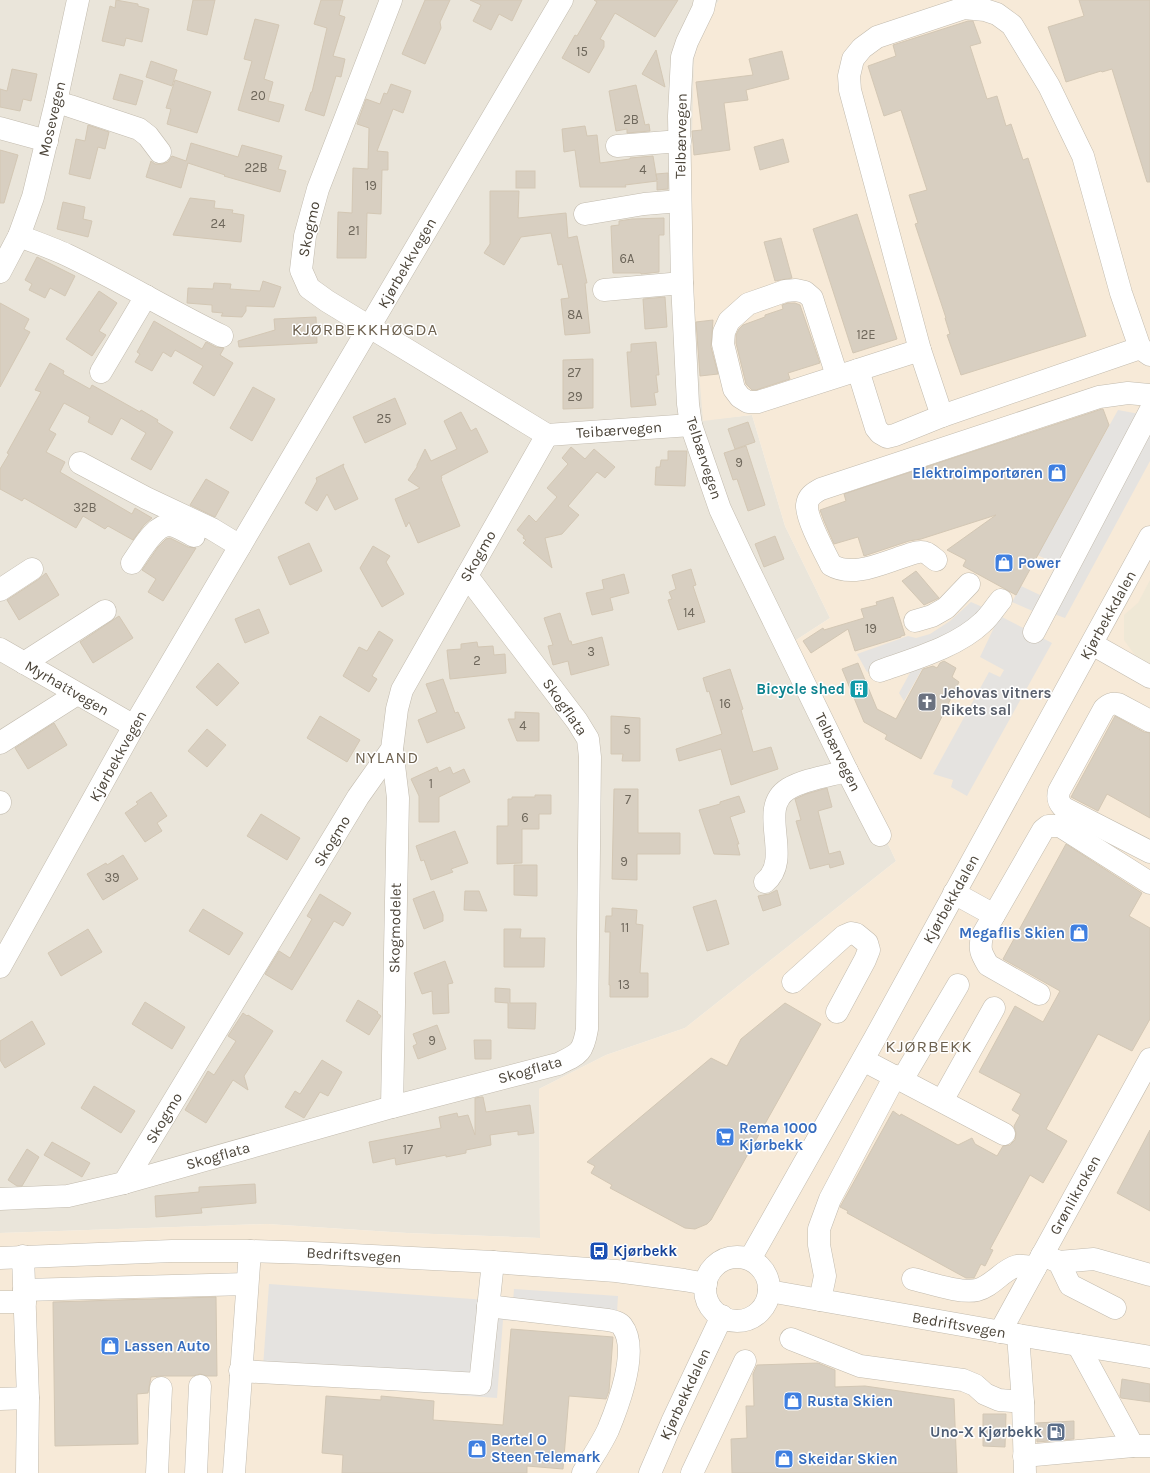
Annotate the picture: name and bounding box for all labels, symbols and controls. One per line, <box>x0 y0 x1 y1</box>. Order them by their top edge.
house number: 15 <box>576 44 588 59</box>
street label: Mosevegen <box>35 79 69 159</box>
house number: 20 <box>250 88 266 103</box>
street label: Telbærvegen <box>671 93 691 179</box>
house number: 2B <box>623 112 639 127</box>
house number: 22B <box>244 160 268 175</box>
house number: 4 <box>639 162 647 177</box>
house number: 19 <box>365 178 377 193</box>
street label: Skogmo <box>294 200 324 258</box>
street label: Kjørbekkvegen <box>374 215 440 311</box>
house number: 24 <box>211 216 225 231</box>
house number: 21 <box>348 223 360 238</box>
house number: 6A <box>620 251 635 266</box>
house number: 8A <box>567 307 583 322</box>
district label: KJØRBEKKHØGDA <box>292 319 438 339</box>
house number: 12E <box>856 327 876 342</box>
house number: 27 <box>567 365 581 380</box>
house number: 29 <box>567 389 583 404</box>
house number: 25 <box>377 411 391 426</box>
street label: Telbærvegen <box>682 414 726 502</box>
street label: Teibærvegen <box>575 418 663 442</box>
house number: 9 <box>735 455 743 470</box>
shop icon: Elektroimportøren <box>1046 462 1068 484</box>
place label: Elektroimportøren <box>912 464 1043 482</box>
house number: 32B <box>73 500 97 515</box>
street label: Skogmo <box>456 527 500 585</box>
shop icon: Power <box>993 552 1015 574</box>
place label: Power <box>1018 554 1061 572</box>
street label: Kjørbekkdalen <box>1076 567 1140 663</box>
house number: 14 <box>683 605 695 620</box>
house number: 19 <box>865 621 877 636</box>
house number: 3 <box>587 644 595 659</box>
house number: 2 <box>473 653 481 668</box>
street label: Myrhattvegen <box>22 657 112 719</box>
street label: Skogflata <box>539 675 591 739</box>
building icon: Bicycle shed <box>848 678 870 700</box>
place label: Bicycle shed <box>756 680 845 698</box>
place label: Jehovas vitners Rikets sal <box>941 684 1052 719</box>
church icon: Jehovas vitners Rikets sal <box>916 691 938 713</box>
house number: 16 <box>719 696 731 711</box>
street label: Kjørbekkvegen <box>86 707 150 805</box>
street label: Telbærvegen <box>811 710 865 794</box>
house number: 4 <box>519 718 527 733</box>
house number: 5 <box>623 722 631 737</box>
district label: NYLAND <box>355 748 419 767</box>
house number: 1 <box>429 776 433 791</box>
house number: 7 <box>625 792 631 807</box>
house number: 6 <box>521 810 529 825</box>
street label: Skogmo <box>310 812 354 870</box>
street label: Kjørbekkdalen <box>919 851 983 947</box>
house number: 9 <box>620 854 628 869</box>
house number: 39 <box>104 870 120 885</box>
street label: Skogmodelet <box>385 882 405 973</box>
house number: 11 <box>621 920 629 935</box>
shop icon: Megaflis Skien <box>1068 922 1090 944</box>
place label: Megaflis Skien <box>959 924 1065 942</box>
house number: 13 <box>618 977 630 992</box>
house number: 9 <box>428 1033 436 1048</box>
district label: KJØRBEKK <box>885 1036 973 1056</box>
street label: Skogflata <box>496 1052 564 1088</box>
street label: Skogmo <box>142 1089 186 1147</box>
place label: Rema 1000 Kjørbekk <box>739 1119 817 1154</box>
supermarket icon: Rema 1000 Kjørbekk <box>714 1126 736 1148</box>
street label: Skogflata <box>184 1138 252 1174</box>
house number: 17 <box>403 1142 413 1157</box>
street label: Grønlikroken <box>1046 1152 1104 1238</box>
bus stop icon: Kjørbekk <box>588 1240 610 1262</box>
place label: Kjørbekk <box>613 1242 677 1260</box>
street label: Bedriftsvegen <box>306 1244 402 1266</box>
street label: Bedriftsvegen <box>911 1308 1007 1342</box>
shop icon: Lassen Auto <box>99 1335 121 1357</box>
place label: Lassen Auto <box>124 1337 210 1355</box>
street label: Kjørbekkdalen <box>656 1345 714 1443</box>
shop icon: Rusta Skien <box>782 1390 804 1412</box>
place label: Rusta Skien <box>807 1392 893 1410</box>
fuel station icon: Uno-X Kjørbekk <box>1045 1421 1067 1443</box>
place label: Uno-X Kjørbekk <box>930 1423 1042 1441</box>
place label: Bertel O Steen Telemark <box>491 1431 601 1466</box>
shop icon: Bertel O Steen Telemark <box>466 1438 488 1460</box>
shop icon: Skeidar Skien <box>773 1448 795 1470</box>
place label: Skeidar Skien <box>798 1450 898 1468</box>

